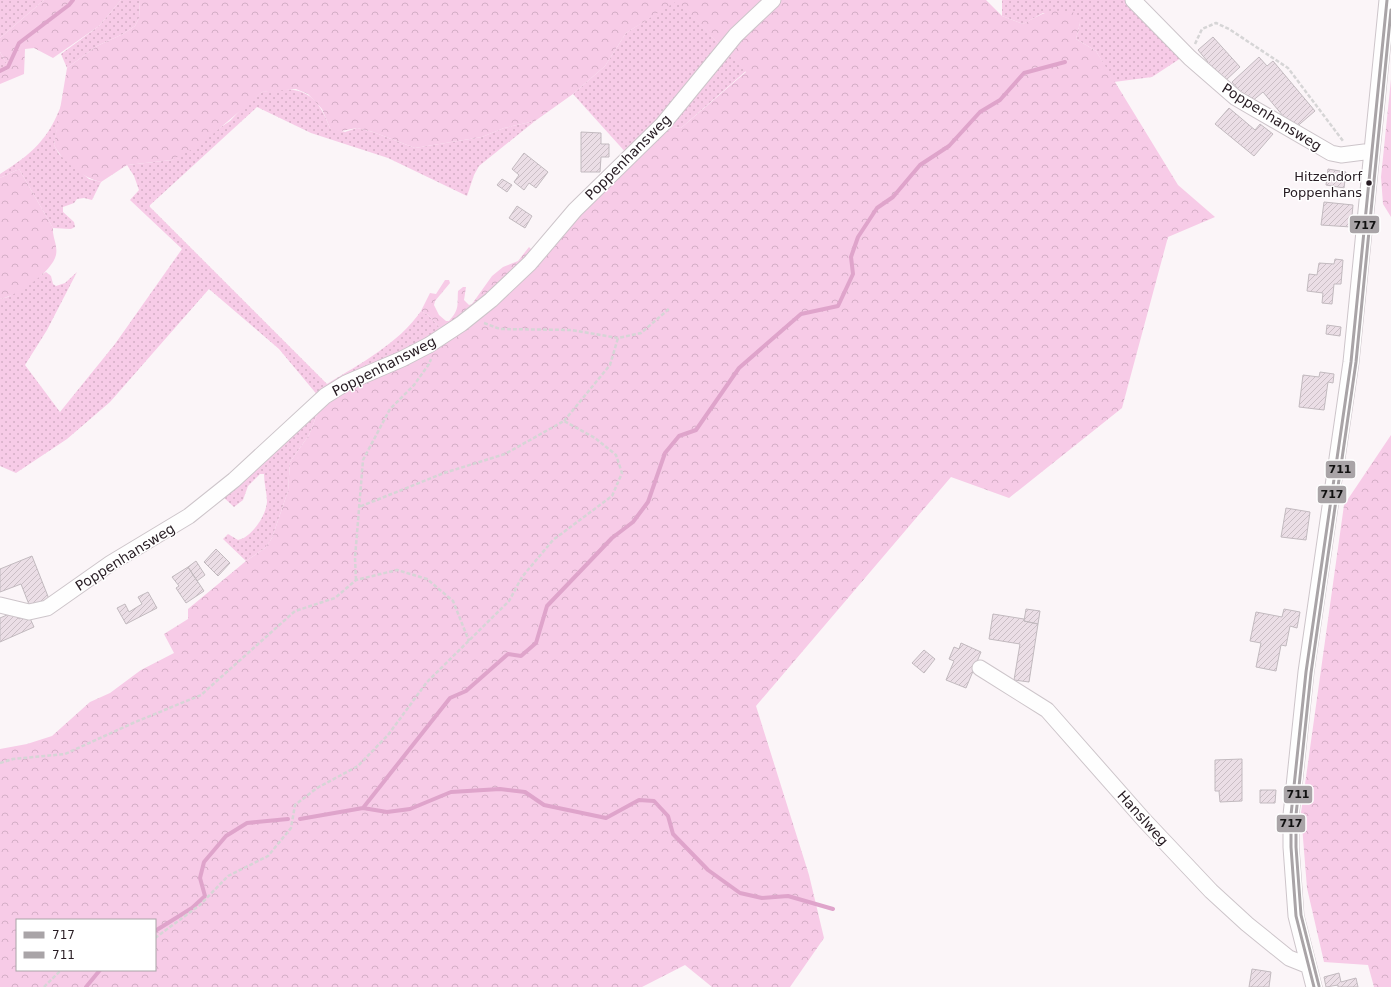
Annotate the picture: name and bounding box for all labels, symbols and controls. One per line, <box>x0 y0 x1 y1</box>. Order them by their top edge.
street label: Poppenhansweg <box>1219 80 1325 154</box>
street label: Poppenhansweg <box>582 111 674 203</box>
place label: Hitzendorf Poppenhans <box>1283 169 1362 200</box>
marker: Hitzendorf Poppenhans <box>1364 178 1374 188</box>
line badge: 717 <box>1349 215 1380 234</box>
text: 717 <box>1354 219 1376 232</box>
street label: Poppenhansweg <box>329 333 439 399</box>
line badge: 711 <box>1325 460 1356 479</box>
text: 711 <box>1329 463 1351 476</box>
line badge: 717 <box>1317 485 1347 504</box>
text: 717 <box>1321 488 1343 501</box>
street label: Poppenhansweg <box>72 520 178 594</box>
line badge: 711 <box>1283 785 1313 804</box>
street label: Hanslweg <box>1114 787 1172 849</box>
text: 711 <box>1287 788 1309 801</box>
line badge: 717 <box>1276 814 1306 833</box>
text: 717 <box>1280 817 1302 830</box>
legend <box>16 919 156 971</box>
text: 717 <box>52 928 75 942</box>
text: 711 <box>52 948 75 962</box>

